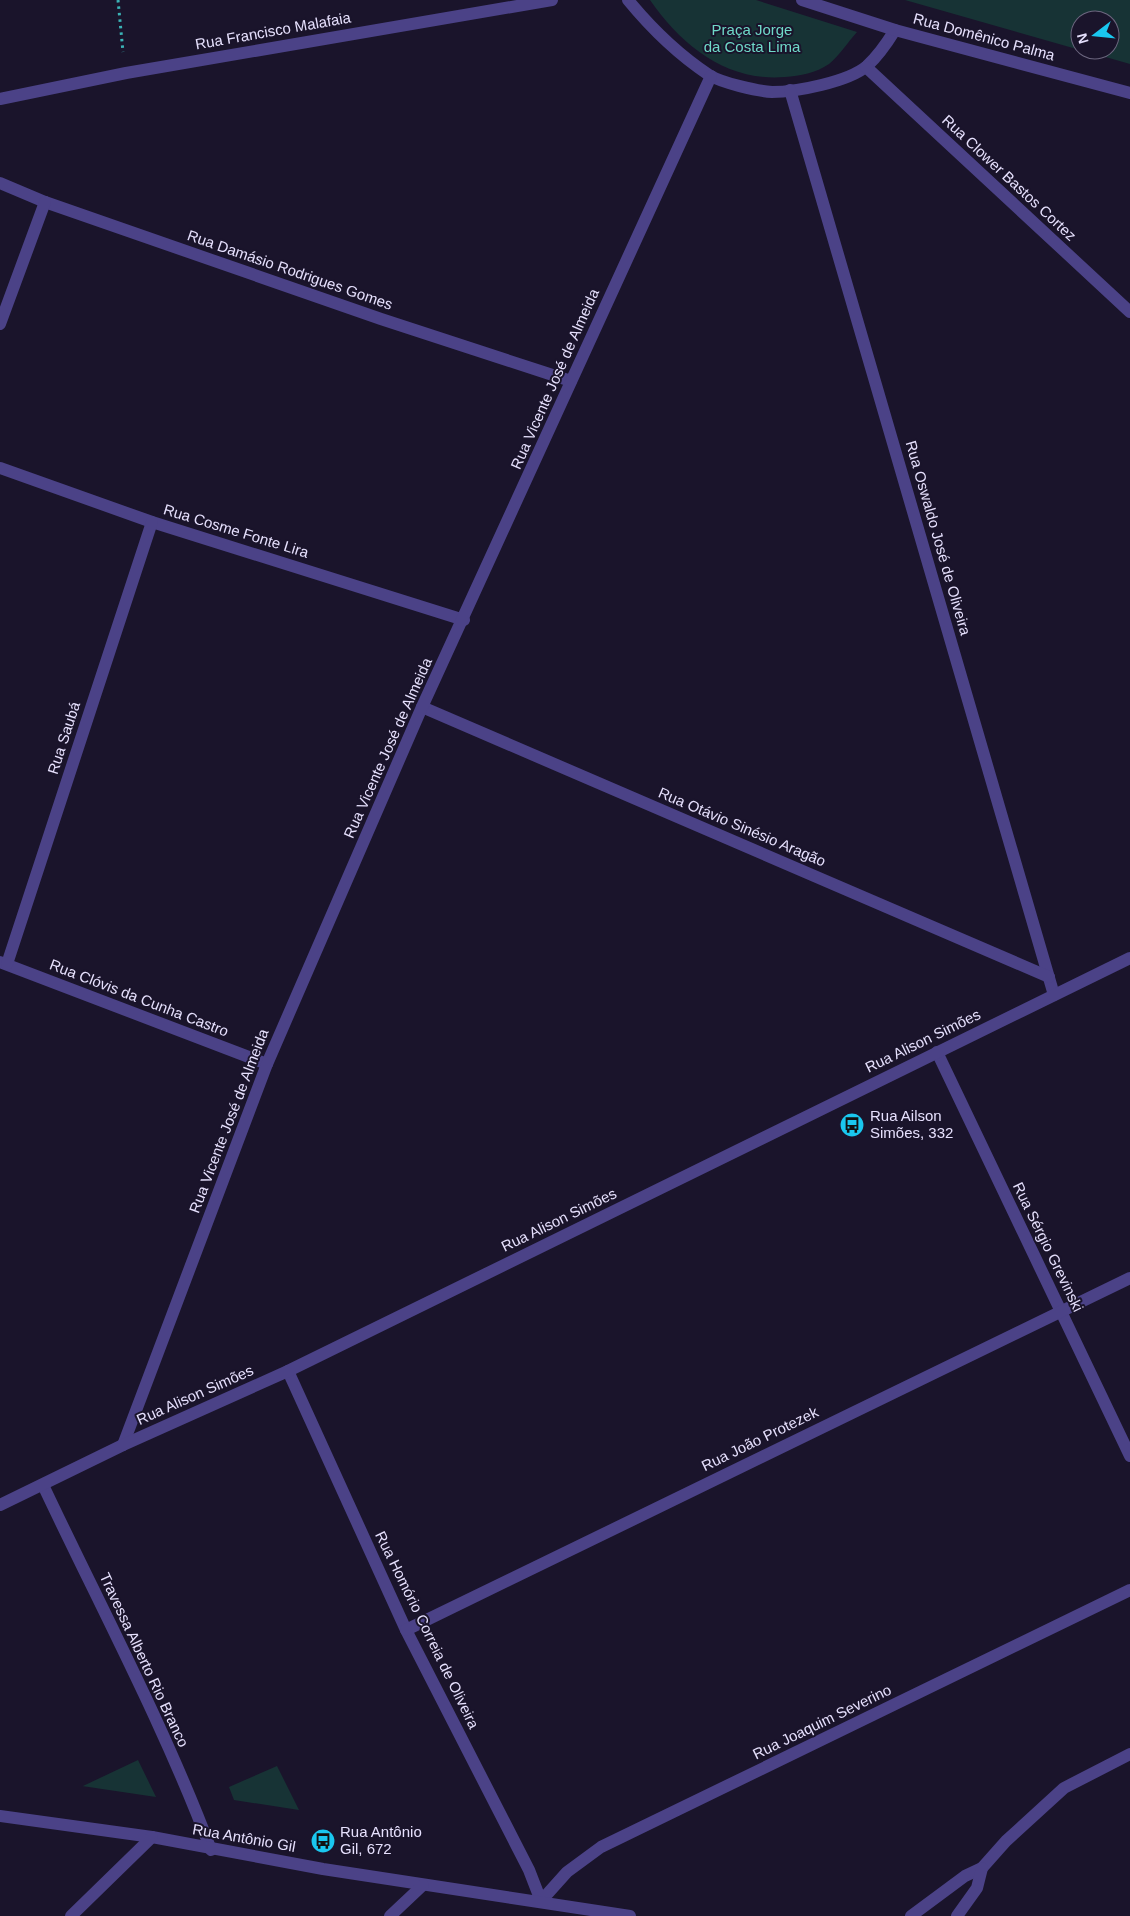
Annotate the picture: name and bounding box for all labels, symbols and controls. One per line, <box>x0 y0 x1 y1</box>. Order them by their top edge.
street label: Rua Francisco Malafaia <box>194 8 353 53</box>
street label: Rua Domênico Palma <box>911 9 1057 64</box>
north arrow <box>1070 10 1120 60</box>
park label: Praça Jorge da Costa Lima <box>704 21 801 55</box>
text: N <box>1073 32 1092 46</box>
street label: Rua Clower Bastos Cortez <box>939 111 1080 244</box>
street label: Rua Damásio Rodrigues Gomes <box>185 226 395 313</box>
street label: Rua Vicente José de Almeida <box>507 285 602 472</box>
street label: Rua Oswaldo José de Oliveira <box>903 439 975 638</box>
street label: Rua Cosme Fonte Lira <box>162 500 311 561</box>
street label: Rua Vicente José de Almeida <box>340 654 435 841</box>
street label: Rua Saubá <box>44 699 83 776</box>
street label: Rua Otávio Sinésio Aragão <box>656 784 828 870</box>
street label: Rua Clóvis da Cunha Castro <box>47 956 231 1040</box>
street label: Rua Alison Simões <box>862 1005 983 1076</box>
street label: Rua Vicente José de Almeida <box>186 1026 272 1215</box>
place label: Rua Ailson Simões, 332 <box>870 1107 953 1141</box>
bus stop icon: Rua Ailson Simões, 332 <box>839 1112 865 1138</box>
street label: Rua Sérgio Grevinski <box>1010 1179 1087 1314</box>
street label: Rua Alison Simões <box>498 1184 619 1255</box>
street label: Rua Alison Simões <box>134 1361 256 1428</box>
street label: Rua João Protezek <box>699 1403 821 1474</box>
street label: Rua Homório Correia de Oliveira <box>372 1528 483 1732</box>
street label: Travessa Alberto Rio Branco <box>97 1570 192 1750</box>
street label: Rua Joaquim Severino <box>750 1681 894 1762</box>
street label: Rua Antônio Gil <box>191 1820 297 1855</box>
place label: Rua Antônio Gil, 672 <box>340 1823 422 1857</box>
bus stop icon: Rua Antônio Gil, 672 <box>310 1828 336 1854</box>

